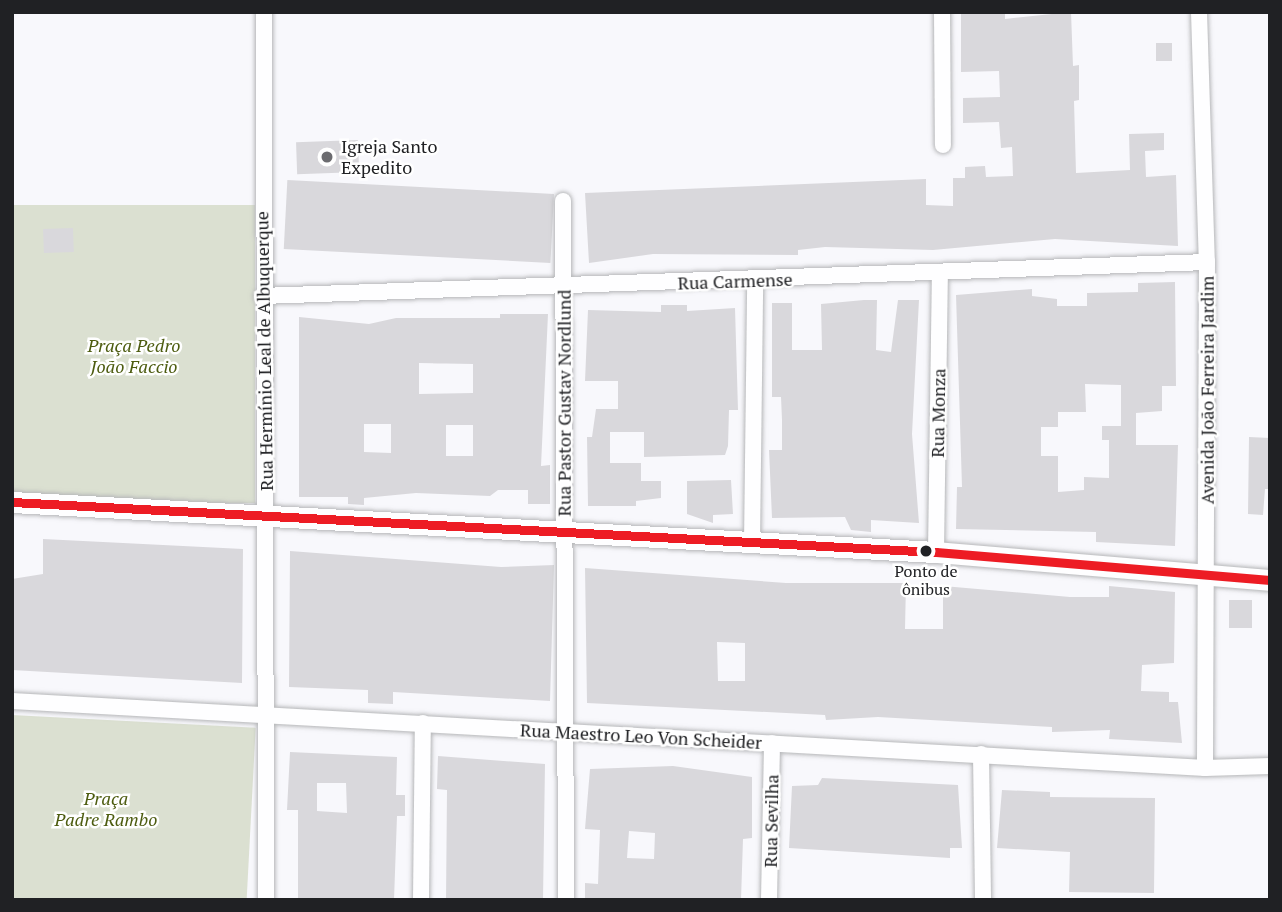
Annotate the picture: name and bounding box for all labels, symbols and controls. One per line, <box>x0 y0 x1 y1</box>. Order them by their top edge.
place label: Igreja Santo Expedito <box>341 136 437 178</box>
marker: Igreja Santo Expedito <box>319 149 335 165</box>
street label: Rua Hermínio Leal de Albuquerque <box>251 211 277 491</box>
street label: Rua Carmense <box>677 268 793 294</box>
street label: Avenida João Ferreira Jardim <box>1196 276 1218 504</box>
street label: Rua Pastor Gustav Nordlund <box>553 289 575 517</box>
park label: Praça Pedro João Faccio <box>87 335 181 378</box>
street label: Rua Monza <box>926 368 950 458</box>
marker: Ponto de ônibus <box>919 544 933 558</box>
place label: Ponto de ônibus <box>894 561 958 599</box>
street label: Rua Maestro Leo Von Scheider <box>519 719 763 753</box>
street label: Rua Sevilha <box>759 774 783 868</box>
park label: Praça Padre Rambo <box>55 788 157 830</box>

